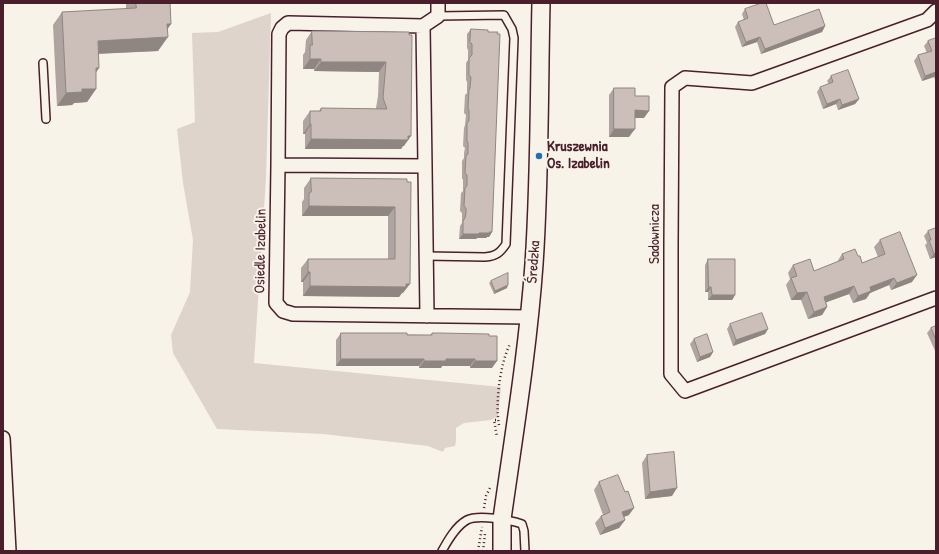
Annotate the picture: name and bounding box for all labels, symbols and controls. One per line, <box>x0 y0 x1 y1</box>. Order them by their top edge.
place label: Kruszewnia Os. Izabelin <box>547 138 610 173</box>
marker: Kruszewnia Os. Izabelin <box>534 151 544 161</box>
street label: Sadownicza <box>646 204 664 264</box>
street label: Osiedle Izabelin <box>251 208 271 294</box>
street label: Średzka <box>524 240 544 284</box>

